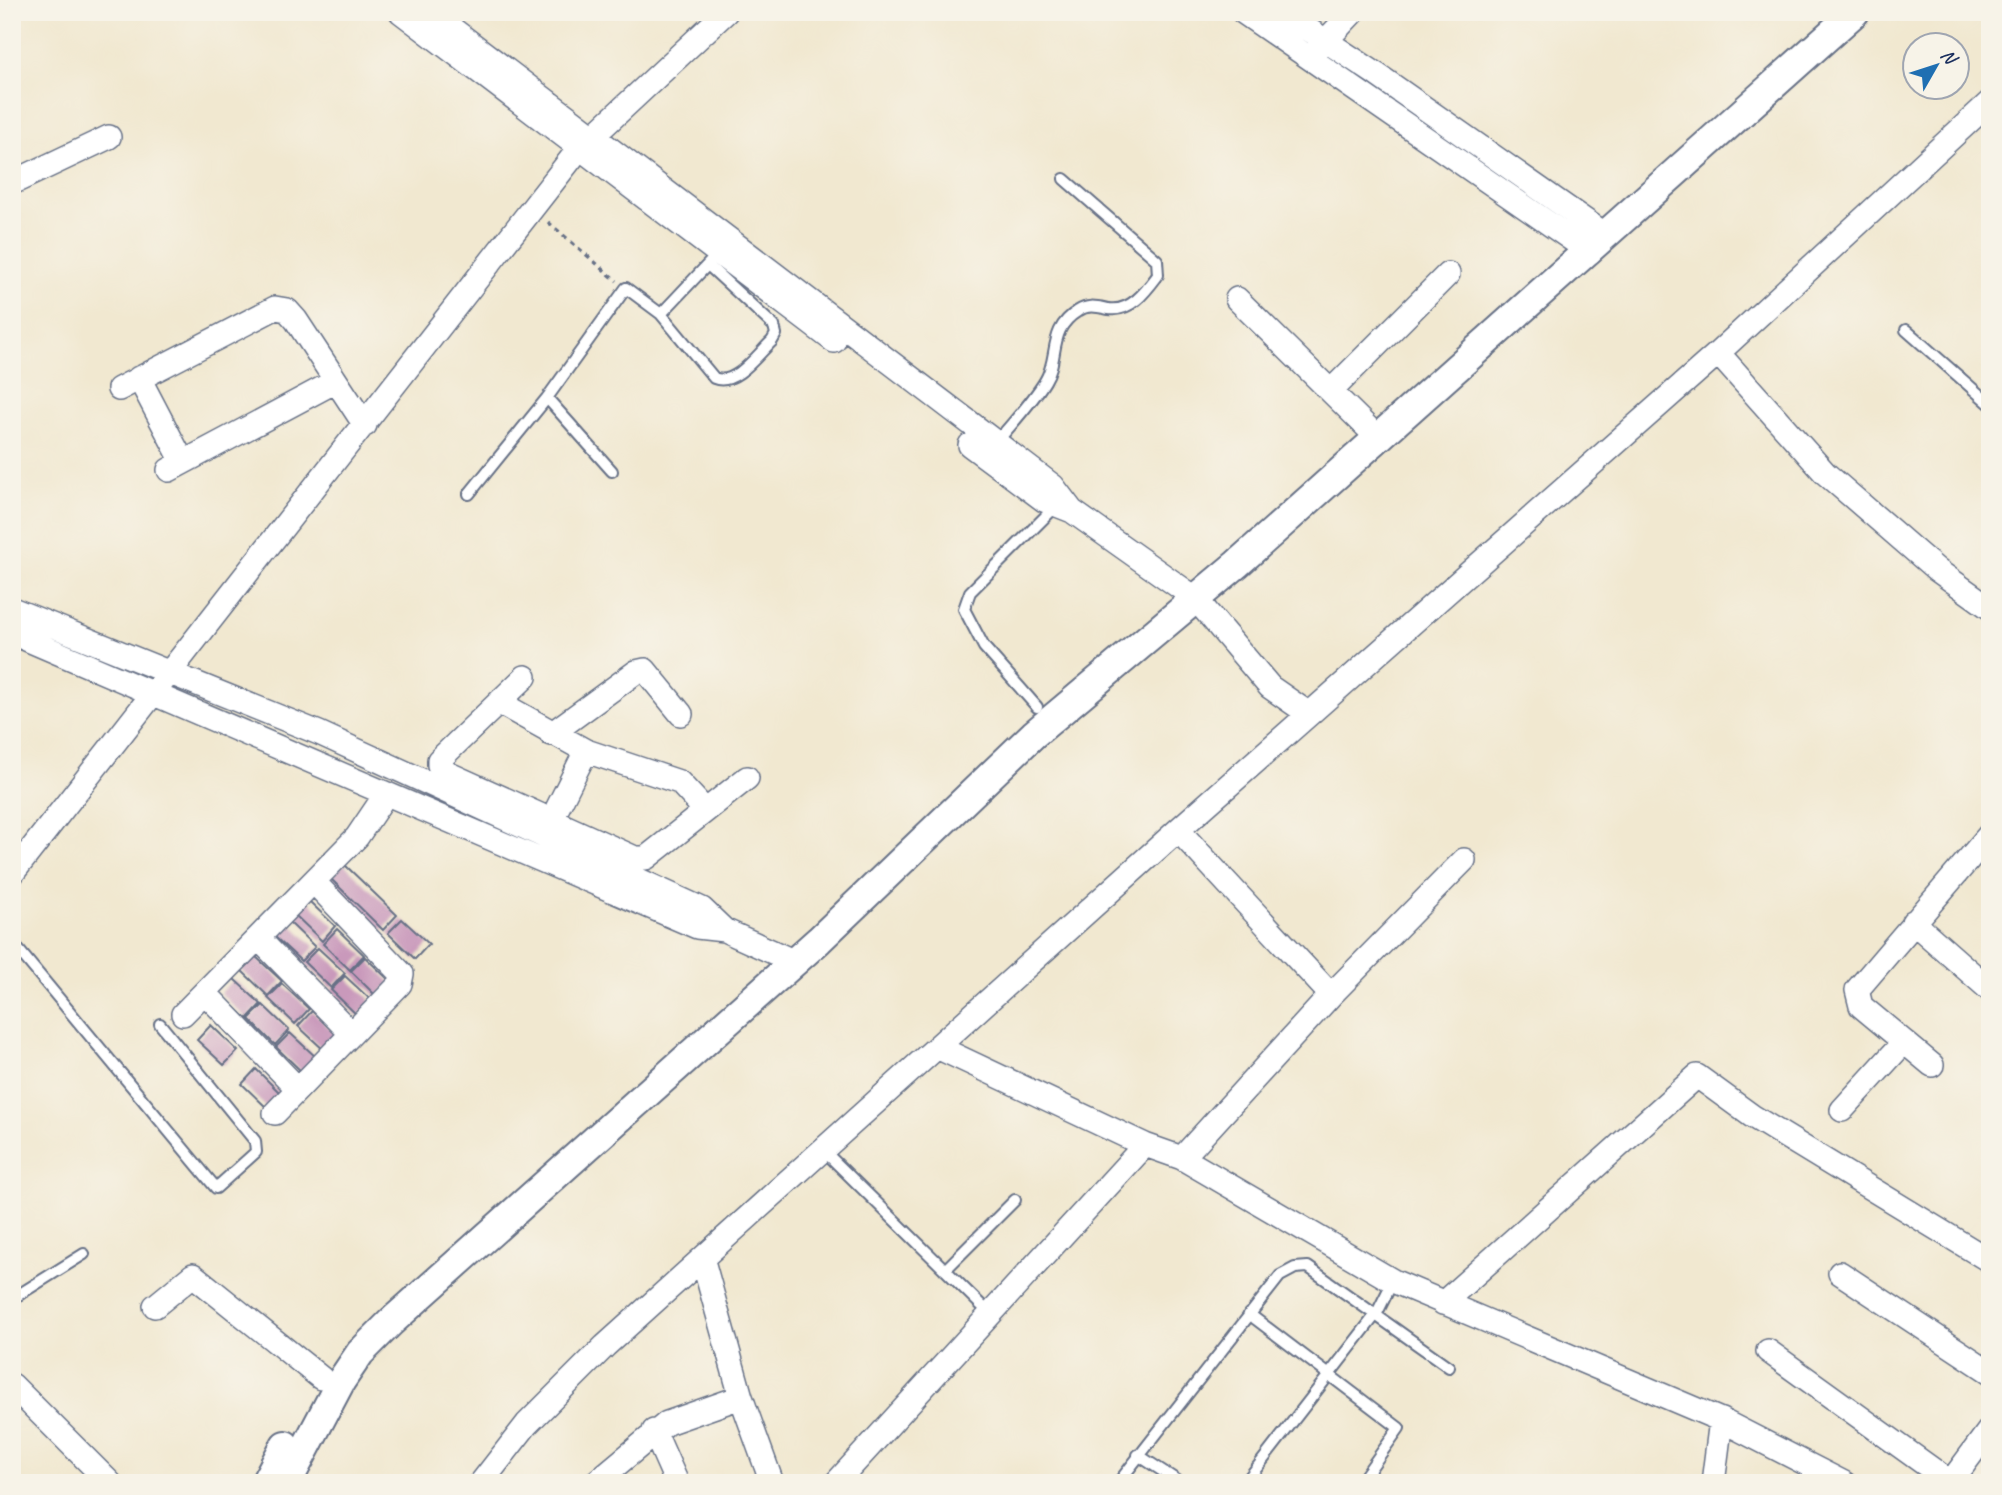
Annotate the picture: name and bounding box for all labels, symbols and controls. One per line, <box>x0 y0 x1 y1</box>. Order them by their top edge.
north arrow <box>1900 32 1970 102</box>
text: N <box>1935 44 1963 71</box>

